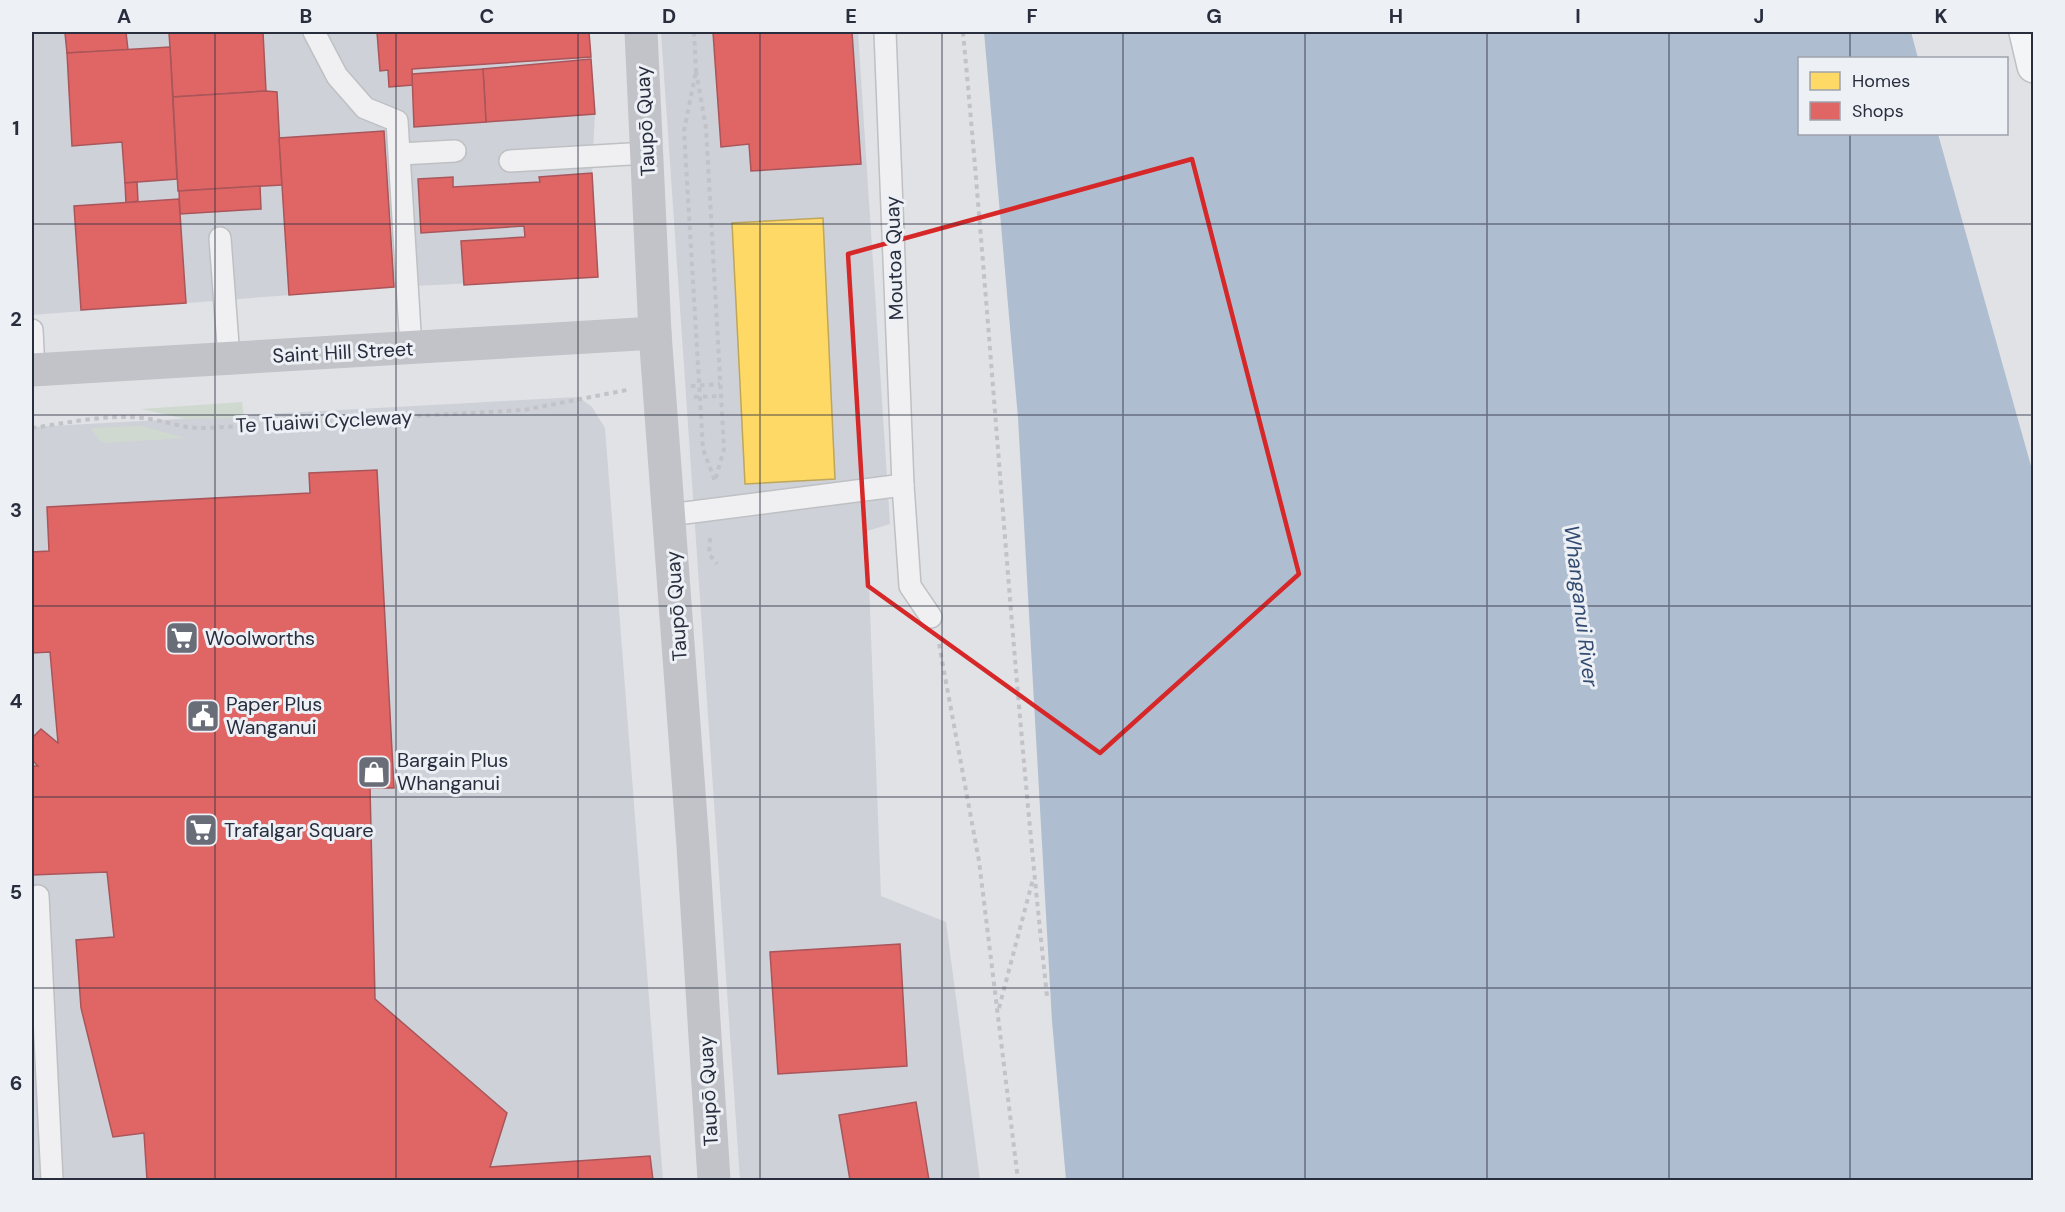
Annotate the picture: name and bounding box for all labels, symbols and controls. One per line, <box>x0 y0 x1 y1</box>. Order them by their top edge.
text: A <box>117 3 131 29</box>
text: B <box>300 3 312 29</box>
text: C <box>480 3 494 29</box>
text: D <box>662 3 676 29</box>
text: E <box>845 3 857 29</box>
text: F <box>1026 3 1038 29</box>
text: G <box>1206 3 1222 29</box>
text: H <box>1389 3 1403 29</box>
text: I <box>1575 3 1581 29</box>
text: J <box>1754 3 1764 29</box>
text: K <box>1934 3 1948 29</box>
legend <box>1798 57 2008 135</box>
street label: Taupō Quay <box>629 65 661 177</box>
text: Homes <box>1852 69 1910 93</box>
text: Shops <box>1852 99 1904 123</box>
text: 1 <box>12 115 20 141</box>
street label: Moutoa Quay <box>879 195 909 321</box>
text: 2 <box>10 306 22 332</box>
street label: Saint Hill Street <box>272 335 414 369</box>
street label: Te Tuaiwi Cycleway <box>235 403 413 439</box>
text: 3 <box>10 497 22 523</box>
water label: Whanganui River <box>1557 524 1605 690</box>
street label: Taupō Quay <box>659 550 693 662</box>
supermarket icon: Woolworths <box>164 620 200 656</box>
place label: Woolworths <box>205 625 315 651</box>
text: 4 <box>10 688 23 714</box>
place label: Paper Plus Wanganui <box>226 691 322 740</box>
public building icon: Paper Plus Wanganui <box>185 698 221 734</box>
place label: Bargain Plus Whanganui <box>397 747 508 796</box>
shop icon: Bargain Plus Whanganui <box>356 754 392 790</box>
supermarket icon: Trafalgar Square <box>183 812 219 848</box>
place label: Trafalgar Square <box>224 817 374 843</box>
text: 5 <box>10 879 22 905</box>
street label: Taupō Quay <box>692 1035 724 1147</box>
text: 6 <box>10 1070 22 1096</box>

